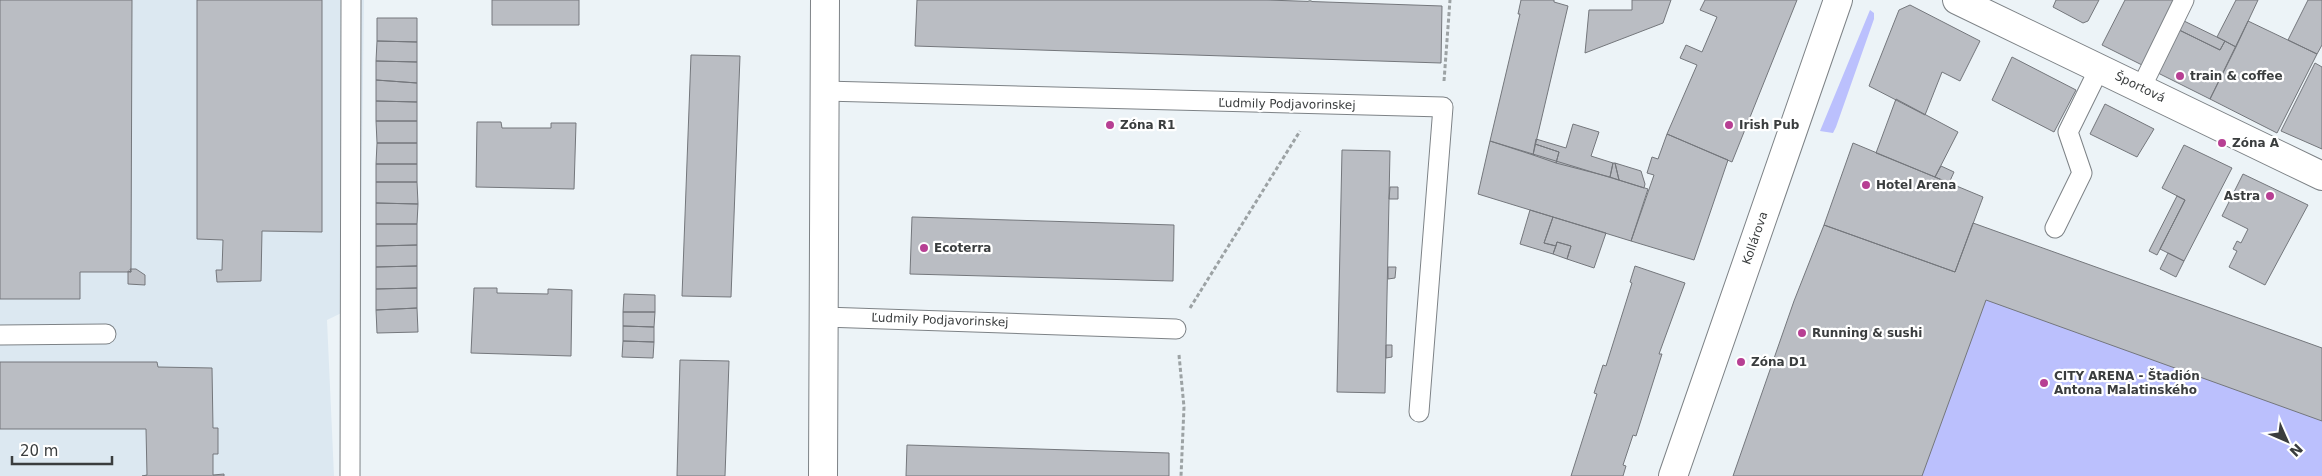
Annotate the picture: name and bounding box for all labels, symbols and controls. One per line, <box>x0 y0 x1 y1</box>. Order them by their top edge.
street label: Športová <box>2113 68 2168 105</box>
place label: train & coffee <box>2190 69 2283 83</box>
marker: train & coffee <box>2174 70 2186 82</box>
street label: Ľudmily Podjavorinskej <box>1218 96 1356 112</box>
place label: Zóna R1 <box>1120 118 1175 132</box>
place label: Irish Pub <box>1739 118 1800 132</box>
marker: Zóna R1 <box>1104 119 1116 131</box>
marker: Irish Pub <box>1723 119 1735 131</box>
place label: Zóna A <box>2232 136 2280 150</box>
marker: Zóna A <box>2216 137 2228 149</box>
place label: Hotel Arena <box>1876 178 1956 192</box>
marker: Hotel Arena <box>1860 179 1872 191</box>
place label: Astra <box>2224 189 2260 203</box>
marker: Astra <box>2264 190 2276 202</box>
street label: Kollárova <box>1739 210 1771 266</box>
place label: Ecoterra <box>934 241 991 255</box>
marker: Ecoterra <box>918 242 930 254</box>
street label: Ľudmily Podjavorinskej <box>871 311 1009 329</box>
place label: Running & sushi <box>1812 326 1922 340</box>
marker: Running & sushi <box>1796 327 1808 339</box>
place label: Zóna D1 <box>1751 355 1807 369</box>
marker: Zóna D1 <box>1735 356 1747 368</box>
place label: CITY ARENA - Štadión Antona Malatinského <box>2054 368 2200 397</box>
marker: CITY ARENA - Štadión Antona Malatinského <box>2038 377 2050 389</box>
north arrow <box>2262 416 2312 466</box>
scale bar <box>12 434 112 466</box>
text: N <box>2286 440 2306 460</box>
text: 20 m <box>20 442 58 460</box>

